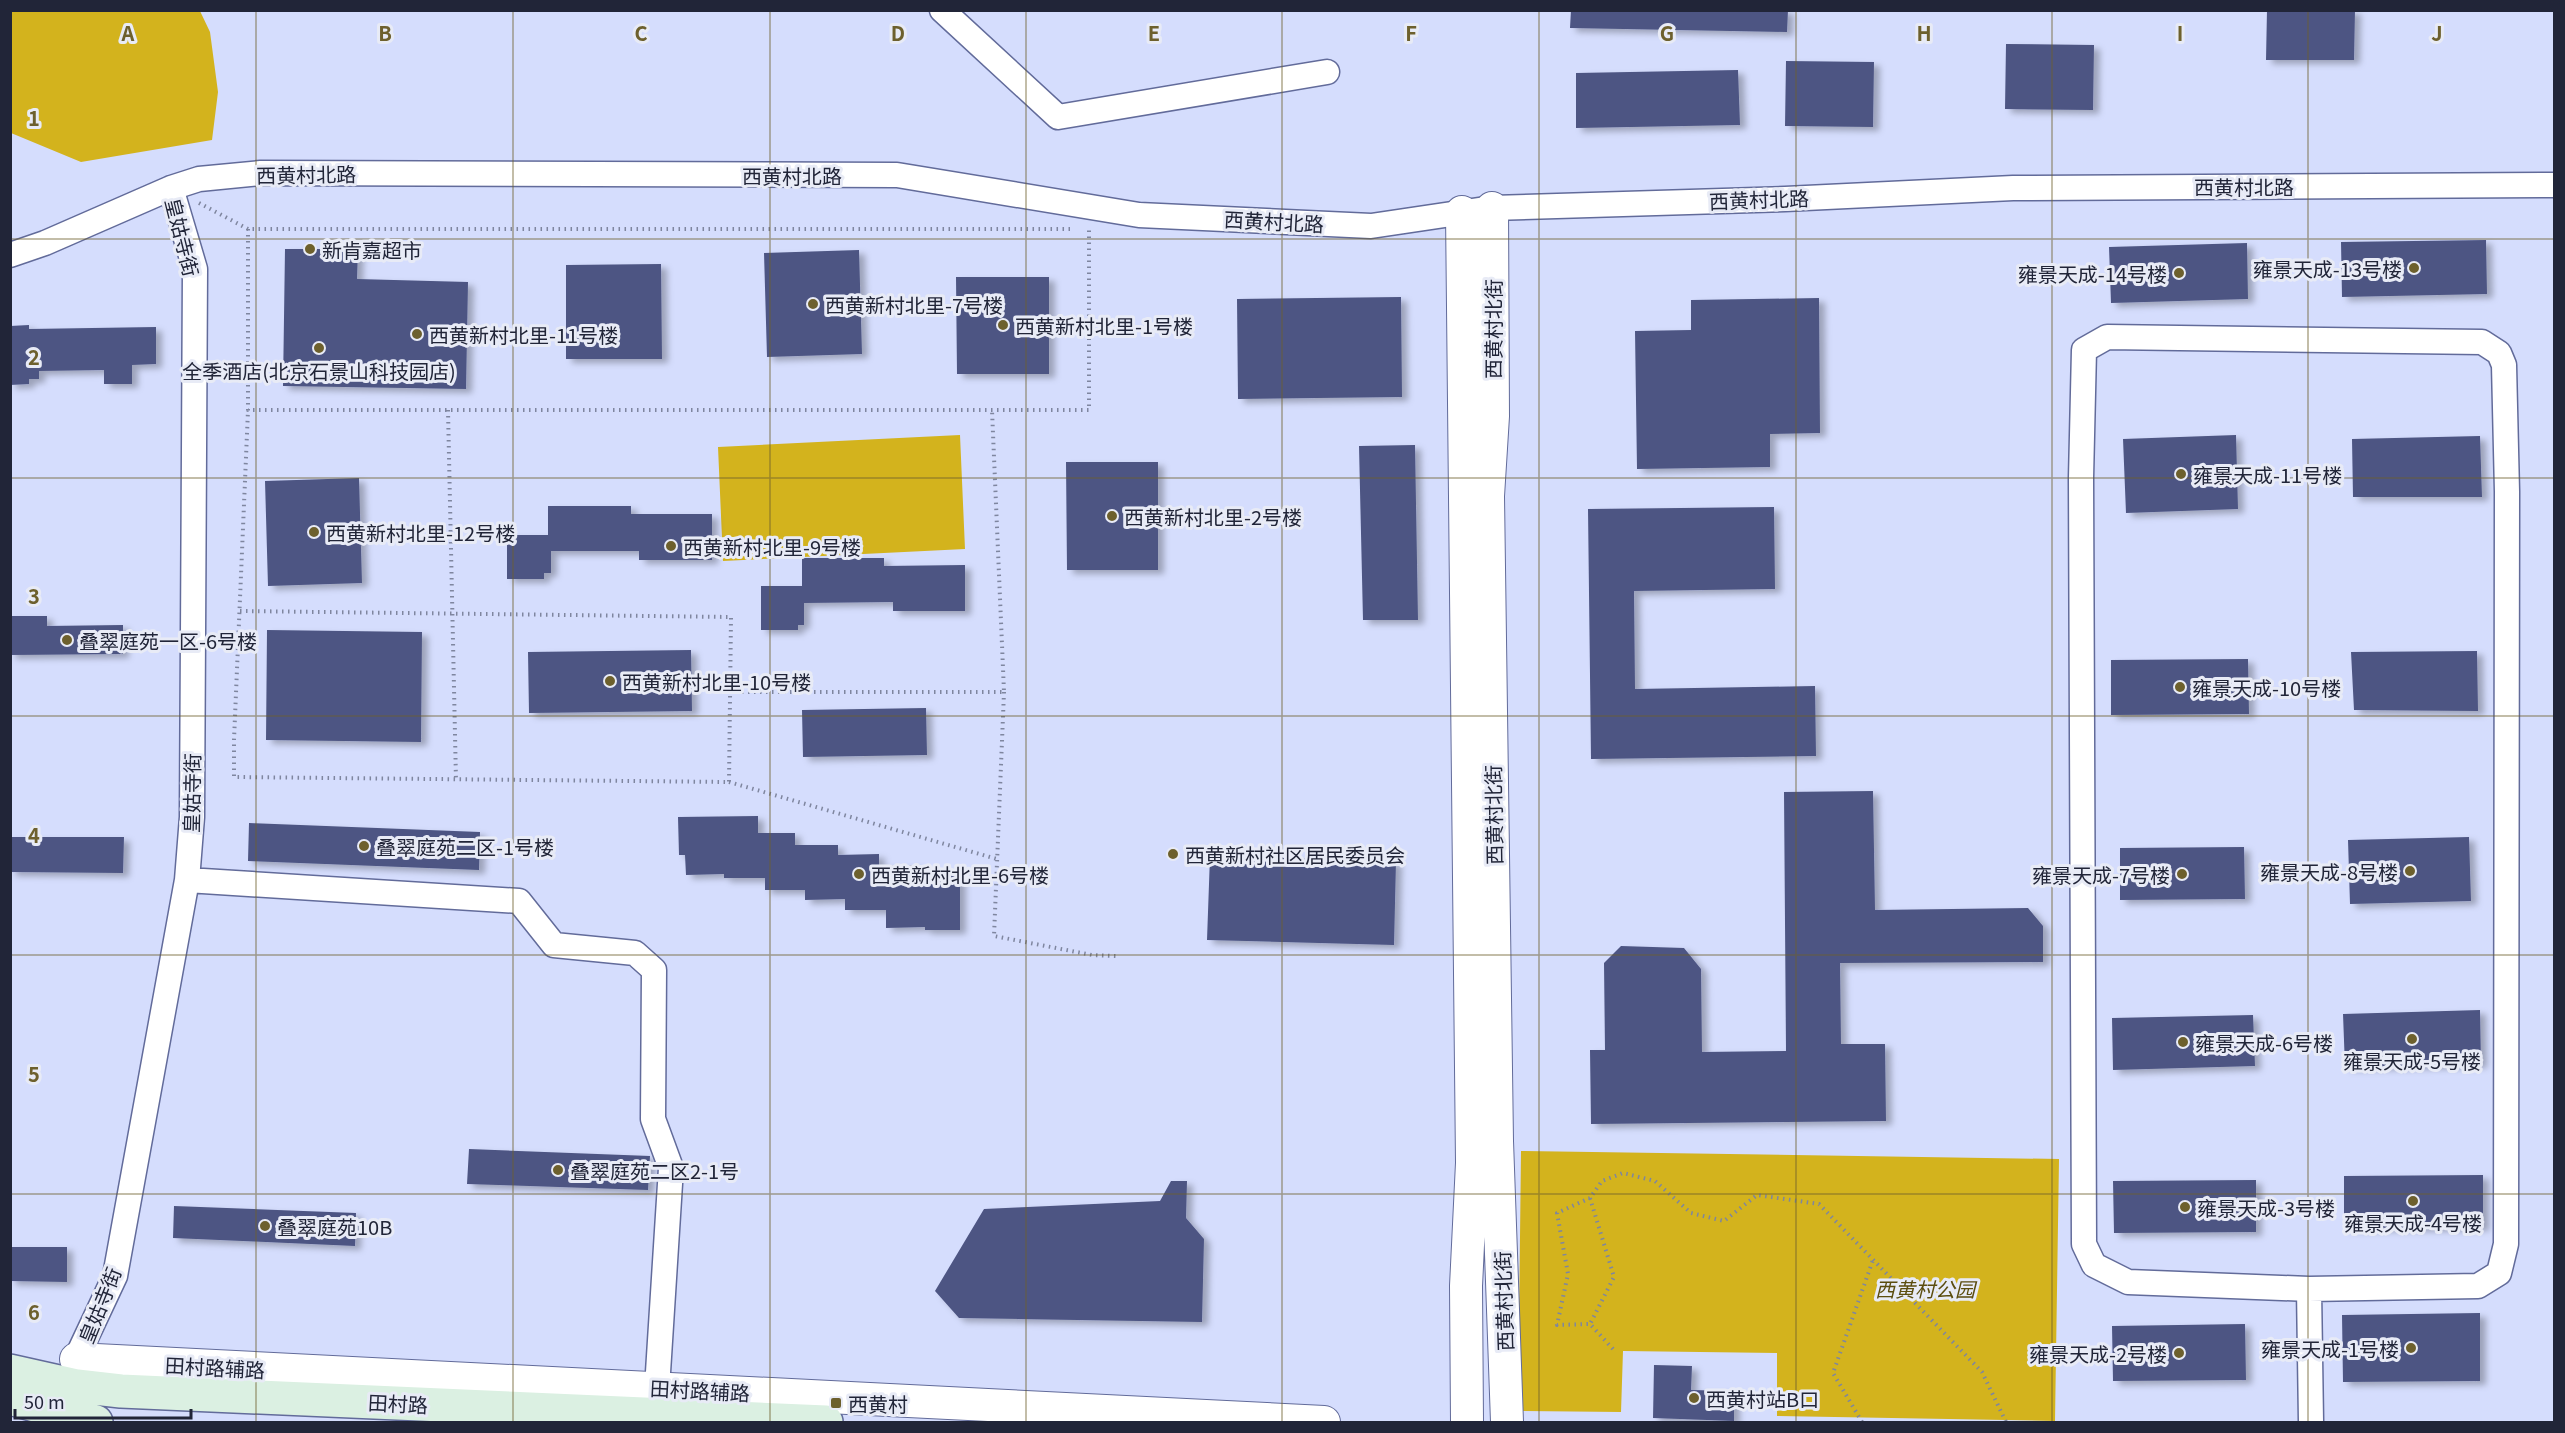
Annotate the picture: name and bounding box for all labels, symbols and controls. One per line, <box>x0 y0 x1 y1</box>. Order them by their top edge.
text: A <box>121 18 135 47</box>
text: B <box>378 18 392 47</box>
text: C <box>634 18 648 47</box>
text: D <box>891 18 905 47</box>
text: E <box>1148 18 1160 47</box>
text: F <box>1405 18 1417 47</box>
text: G <box>1660 18 1674 47</box>
text: H <box>1916 18 1932 47</box>
text: I <box>2177 18 2183 47</box>
text: J <box>2431 18 2443 47</box>
text: 1 <box>28 103 40 132</box>
street label: 西黄村北路 <box>256 159 356 189</box>
street label: 西黄村北路 <box>742 161 842 190</box>
street label: 西黄村北路 <box>2194 172 2294 201</box>
street label: 西黄村北路 <box>1709 183 1809 215</box>
street label: 皇姑寺街 <box>159 195 207 279</box>
street label: 西黄村北路 <box>1223 204 1325 238</box>
place label: 新肯嘉超市 <box>322 235 422 264</box>
marker: 新肯嘉超市 <box>303 242 317 256</box>
place label: 雍景天成-13号楼 <box>2253 254 2402 283</box>
place label: 雍景天成-14号楼 <box>2018 259 2167 288</box>
marker: 雍景天成-13号楼 <box>2407 261 2421 275</box>
marker: 雍景天成-14号楼 <box>2172 266 2186 280</box>
street label: 西黄村北街 <box>1478 279 1507 379</box>
place label: 西黄新村北里-7号楼 <box>825 290 1003 319</box>
marker: 西黄新村北里-7号楼 <box>806 297 820 311</box>
place label: 西黄新村北里-1号楼 <box>1015 311 1193 340</box>
marker: 西黄新村北里-1号楼 <box>996 318 1010 332</box>
place label: 西黄新村北里-11号楼 <box>429 320 618 349</box>
marker: 西黄新村北里-11号楼 <box>410 327 424 341</box>
marker: 全季酒店(北京石景山科技园店) <box>312 341 326 355</box>
text: 2 <box>28 342 40 371</box>
place label: 全季酒店(北京石景山科技园店) <box>182 356 456 385</box>
place label: 雍景天成-11号楼 <box>2193 460 2342 489</box>
marker: 雍景天成-11号楼 <box>2174 467 2188 481</box>
place label: 西黄新村北里-2号楼 <box>1124 502 1302 531</box>
marker: 西黄新村北里-2号楼 <box>1105 509 1119 523</box>
place label: 西黄新村北里-12号楼 <box>326 518 515 547</box>
marker: 西黄新村北里-12号楼 <box>307 525 321 539</box>
place label: 西黄新村北里-9号楼 <box>683 532 861 561</box>
marker: 西黄新村北里-9号楼 <box>664 539 678 553</box>
text: 3 <box>28 581 40 610</box>
place label: 叠翠庭苑一区-6号楼 <box>79 626 257 655</box>
marker: 叠翠庭苑一区-6号楼 <box>60 633 74 647</box>
place label: 西黄新村北里-10号楼 <box>622 667 811 696</box>
place label: 雍景天成-10号楼 <box>2192 673 2341 702</box>
marker: 西黄新村北里-10号楼 <box>603 674 617 688</box>
marker: 雍景天成-10号楼 <box>2173 680 2187 694</box>
street label: 皇姑寺街 <box>176 753 206 833</box>
street label: 西黄村北街 <box>1478 765 1508 865</box>
text: 4 <box>28 820 40 849</box>
place label: 叠翠庭苑二区-1号楼 <box>376 832 554 861</box>
marker: 叠翠庭苑二区-1号楼 <box>357 839 371 853</box>
place label: 西黄新村社区居民委员会 <box>1185 840 1405 869</box>
marker: 西黄新村社区居民委员会 <box>1166 847 1180 861</box>
place label: 雍景天成-8号楼 <box>2260 857 2398 886</box>
place label: 西黄新村北里-6号楼 <box>871 860 1049 889</box>
place label: 雍景天成-7号楼 <box>2032 860 2170 889</box>
marker: 雍景天成-8号楼 <box>2403 864 2417 878</box>
marker: 西黄新村北里-6号楼 <box>852 867 866 881</box>
marker: 雍景天成-7号楼 <box>2175 867 2189 881</box>
place label: 雍景天成-6号楼 <box>2195 1028 2333 1057</box>
marker: 雍景天成-5号楼 <box>2405 1032 2419 1046</box>
marker: 雍景天成-6号楼 <box>2176 1035 2190 1049</box>
place label: 雍景天成-5号楼 <box>2343 1046 2481 1075</box>
text: 5 <box>28 1059 40 1088</box>
place label: 叠翠庭苑二区2-1号 <box>570 1156 739 1185</box>
marker: 叠翠庭苑二区2-1号 <box>551 1163 565 1177</box>
place label: 雍景天成-3号楼 <box>2197 1193 2335 1222</box>
marker: 雍景天成-4号楼 <box>2406 1194 2420 1208</box>
marker: 雍景天成-3号楼 <box>2178 1200 2192 1214</box>
place label: 雍景天成-4号楼 <box>2344 1208 2482 1237</box>
place label: 叠翠庭苑10B <box>277 1212 392 1241</box>
marker: 叠翠庭苑10B <box>258 1219 272 1233</box>
street label: 西黄村北街 <box>1487 1251 1519 1351</box>
street label: 皇姑寺街 <box>71 1262 127 1348</box>
park label: 西黄村公园 <box>1875 1274 1978 1303</box>
text: 6 <box>28 1297 40 1326</box>
place label: 雍景天成-1号楼 <box>2261 1334 2399 1363</box>
place label: 雍景天成-2号楼 <box>2029 1339 2167 1368</box>
marker: 雍景天成-1号楼 <box>2404 1341 2418 1355</box>
marker: 雍景天成-2号楼 <box>2172 1346 2186 1360</box>
street label: 田村路辅路 <box>164 1350 266 1384</box>
street label: 田村路辅路 <box>649 1373 751 1407</box>
scale bar <box>15 1382 190 1420</box>
place label: 西黄村站B口 <box>1706 1384 1819 1413</box>
street label: 田村路 <box>367 1387 429 1419</box>
text: 50 m <box>24 1388 65 1414</box>
place label: 西黄村 <box>848 1389 908 1418</box>
marker: 西黄村站B口 <box>1687 1391 1701 1405</box>
marker: 西黄村 <box>829 1396 843 1410</box>

